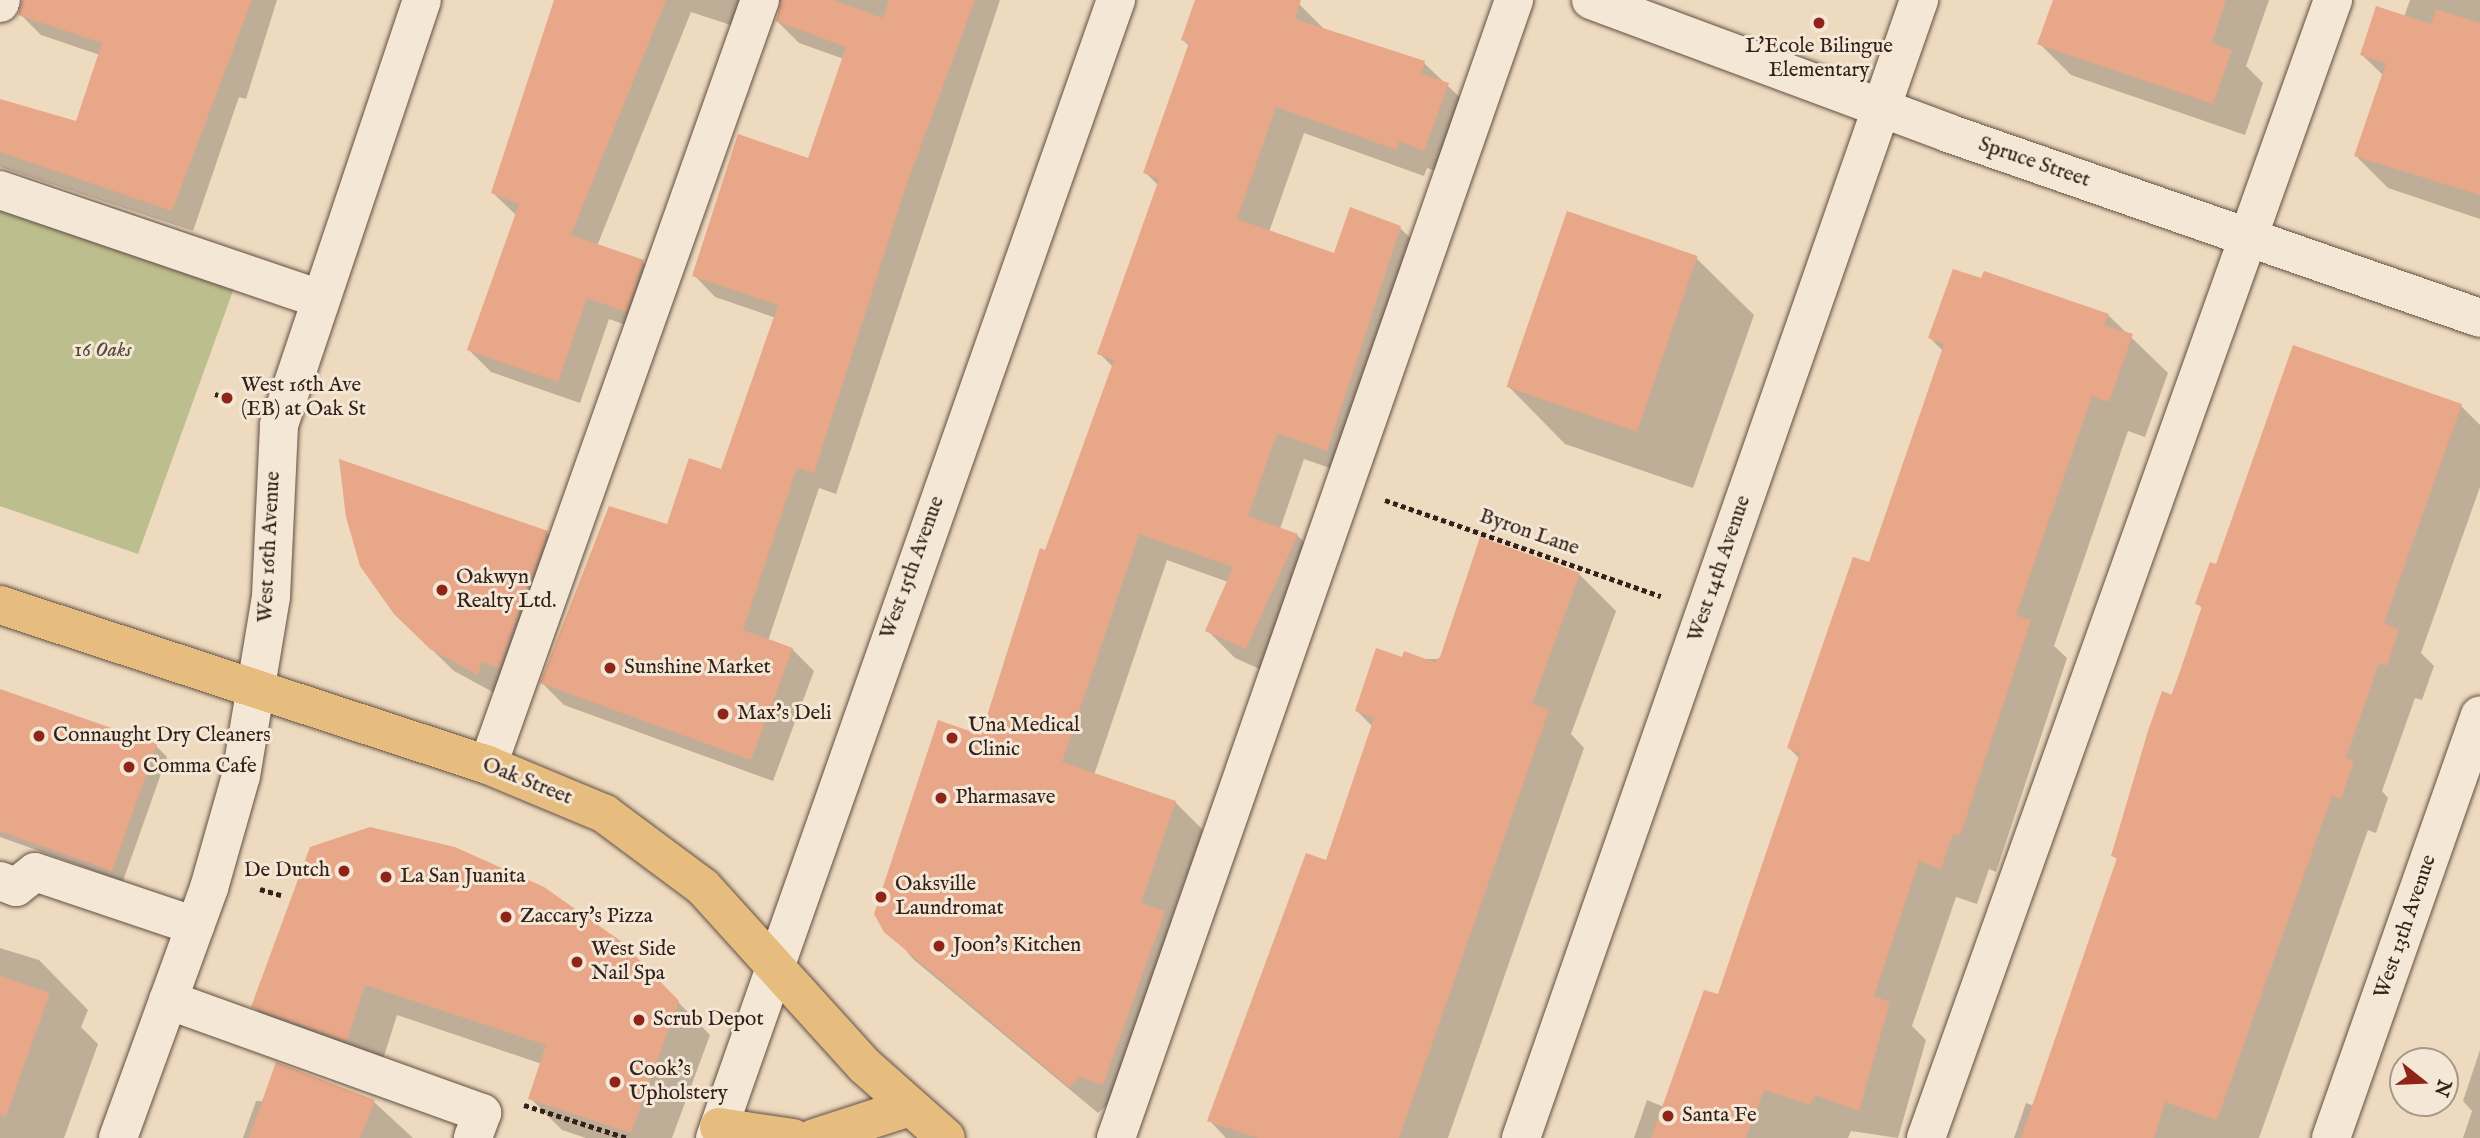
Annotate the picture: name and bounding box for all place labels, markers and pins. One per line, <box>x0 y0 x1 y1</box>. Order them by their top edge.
marker: L'Ecole Bilingue Elementary <box>1811 15 1827 31</box>
place label: L'Ecole Bilingue Elementary <box>1745 34 1893 84</box>
place label: West 16th Ave (EB) at Oak St <box>241 373 366 423</box>
marker: West 16th Ave (EB) at Oak St <box>219 390 235 406</box>
place label: Oakwyn Realty Ltd. <box>456 565 557 615</box>
marker: Oakwyn Realty Ltd. <box>434 582 450 598</box>
place label: Sunshine Market <box>624 655 771 681</box>
marker: Sunshine Market <box>602 660 618 676</box>
place label: Max's Deli <box>737 701 832 727</box>
marker: Max's Deli <box>715 706 731 722</box>
place label: Una Medical Clinic <box>968 713 1080 763</box>
place label: Connaught Dry Cleaners <box>53 723 271 749</box>
marker: Connaught Dry Cleaners <box>31 728 47 744</box>
marker: Una Medical Clinic <box>942 728 962 748</box>
place label: Comma Cafe <box>143 754 257 780</box>
marker: Comma Cafe <box>121 759 137 775</box>
place label: Pharmasave <box>955 785 1055 811</box>
marker: Pharmasave <box>933 790 949 806</box>
place label: De Dutch <box>244 858 330 884</box>
marker: De Dutch <box>336 863 352 879</box>
place label: La San Juanita <box>400 864 525 890</box>
marker: La San Juanita <box>378 869 394 885</box>
place label: Oaksville Laundromat <box>895 872 1004 922</box>
marker: Oaksville Laundromat <box>873 889 889 905</box>
place label: Zaccary's Pizza <box>520 904 653 930</box>
marker: Zaccary's Pizza <box>498 909 514 925</box>
place label: Joon's Kitchen <box>953 933 1081 959</box>
place label: West Side Nail Spa <box>591 937 676 987</box>
marker: Joon's Kitchen <box>931 938 947 954</box>
marker: West Side Nail Spa <box>569 954 585 970</box>
place label: Scrub Depot <box>653 1007 764 1033</box>
marker: Scrub Depot <box>631 1012 647 1028</box>
place label: Cook's Upholstery <box>629 1057 728 1107</box>
marker: Cook's Upholstery <box>607 1074 623 1090</box>
place label: Santa Fe <box>1682 1103 1757 1129</box>
marker: Santa Fe <box>1660 1108 1676 1124</box>

